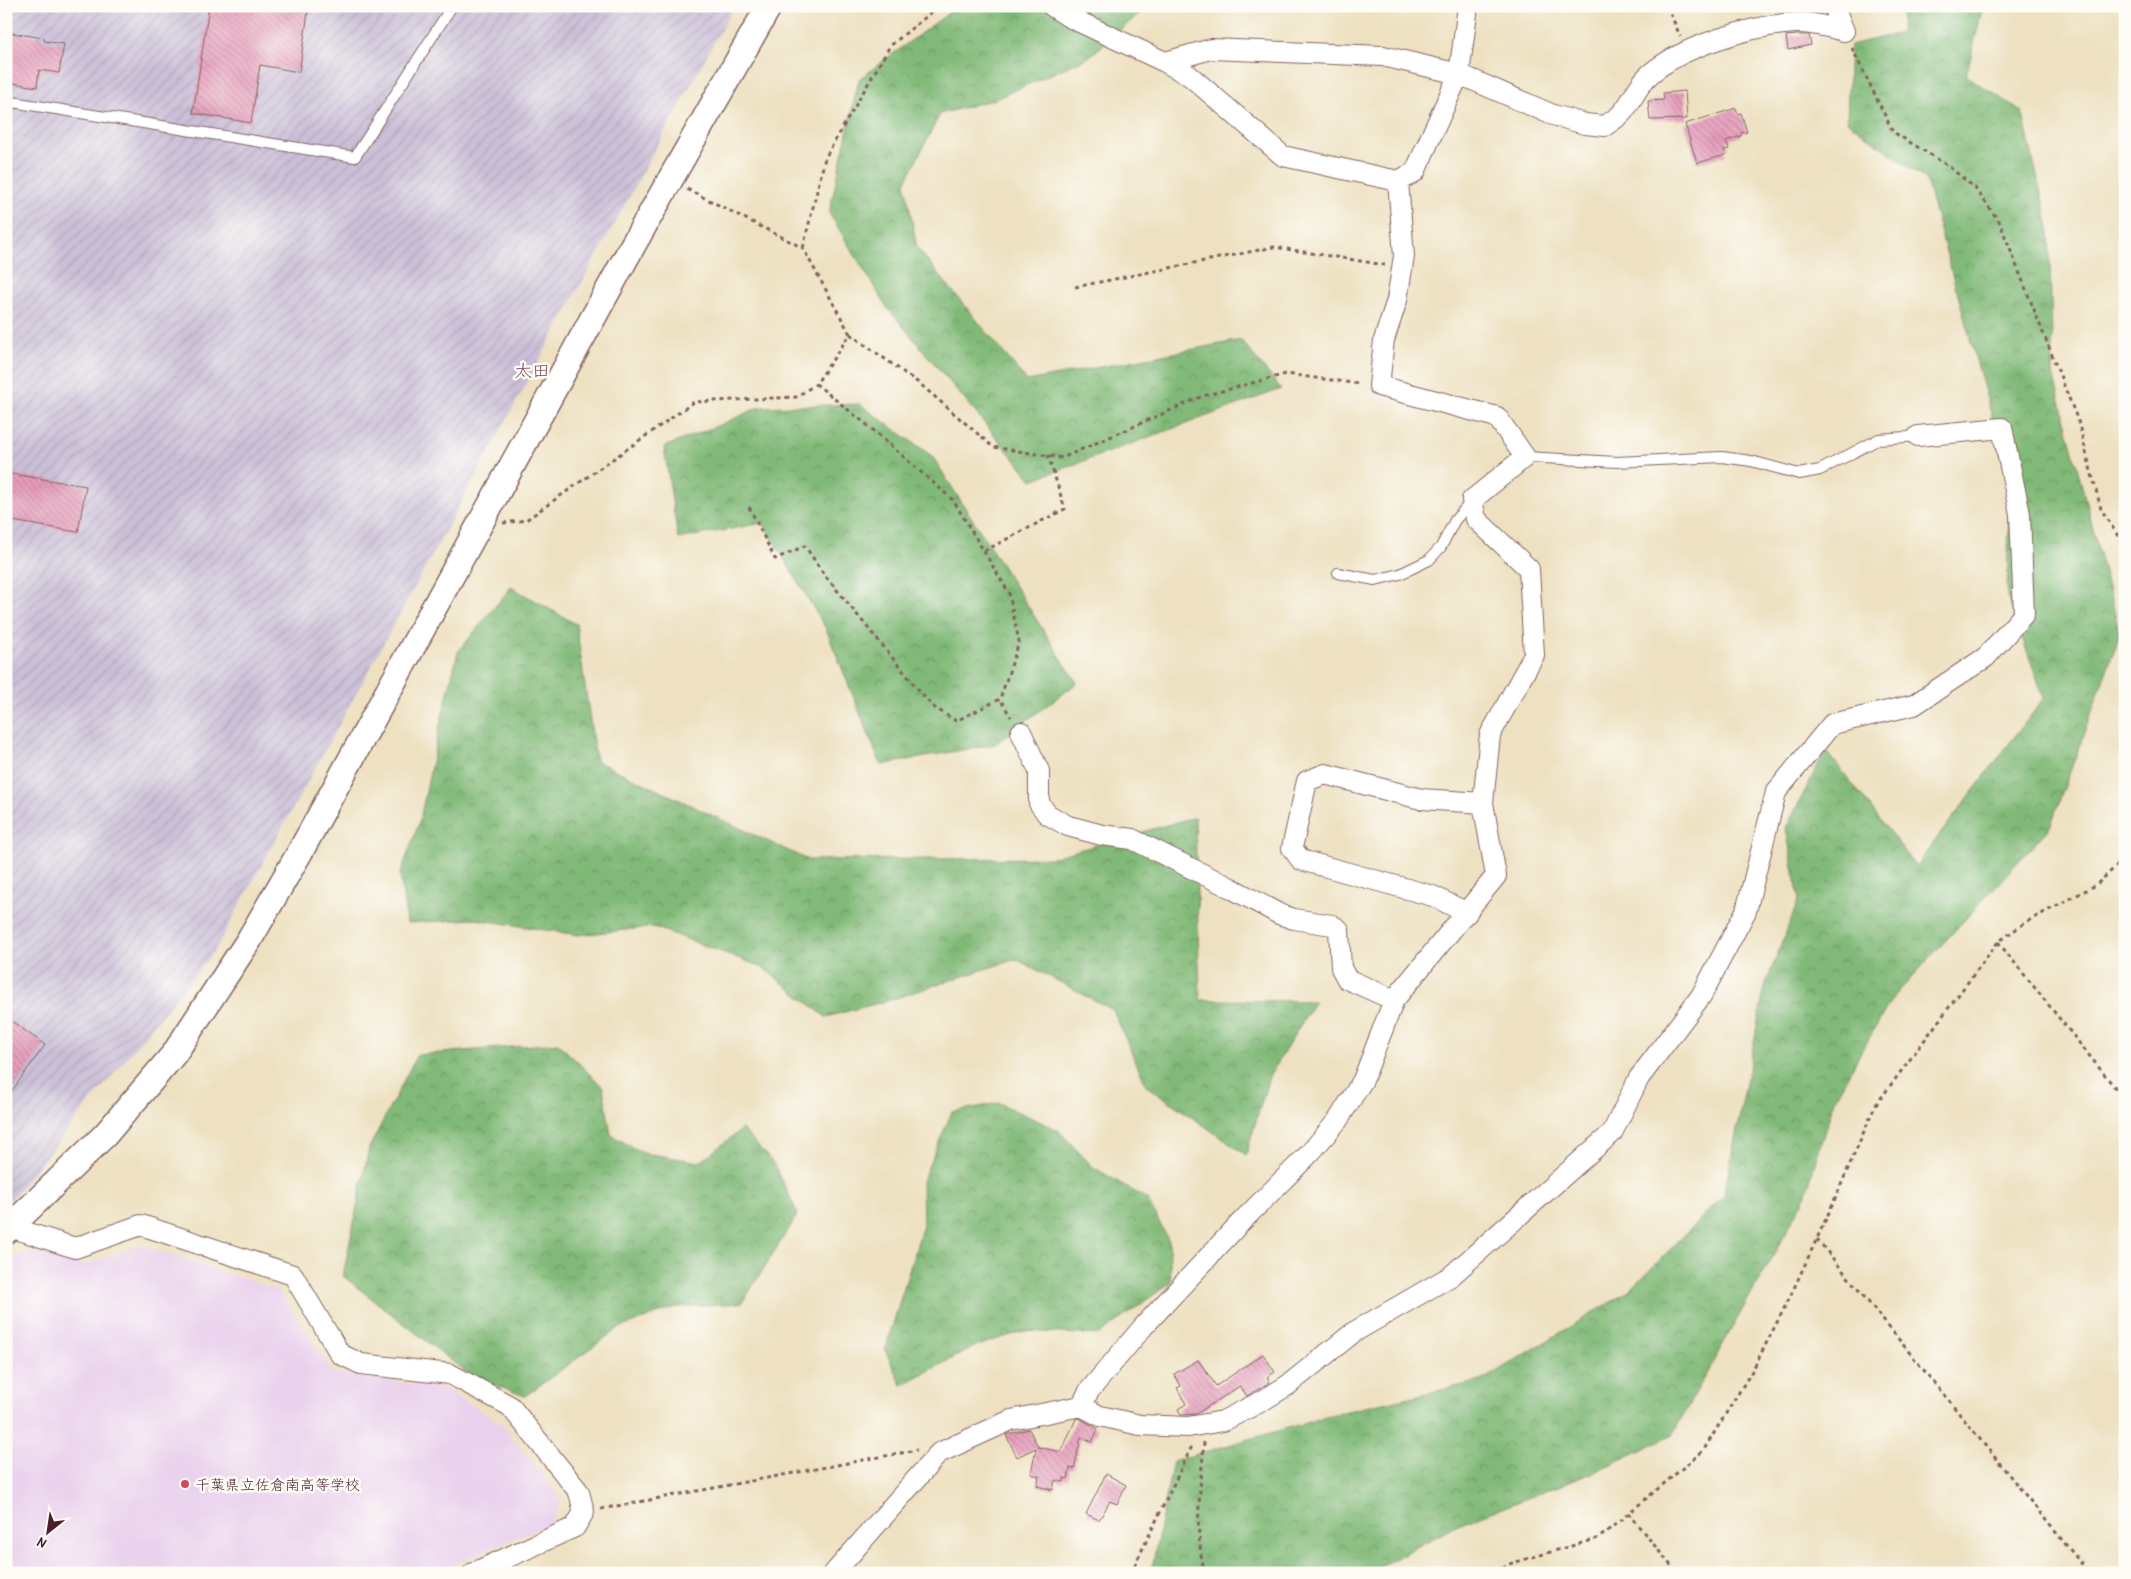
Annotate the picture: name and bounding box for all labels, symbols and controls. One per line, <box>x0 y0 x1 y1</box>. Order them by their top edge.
district label: 太田 <box>514 358 550 383</box>
place label: 千葉県立佐倉南高等学校 <box>195 1474 360 1495</box>
marker: 千葉県立佐倉南高等学校 <box>179 1478 191 1490</box>
north arrow <box>22 1506 72 1556</box>
text: N <box>33 1533 49 1554</box>

